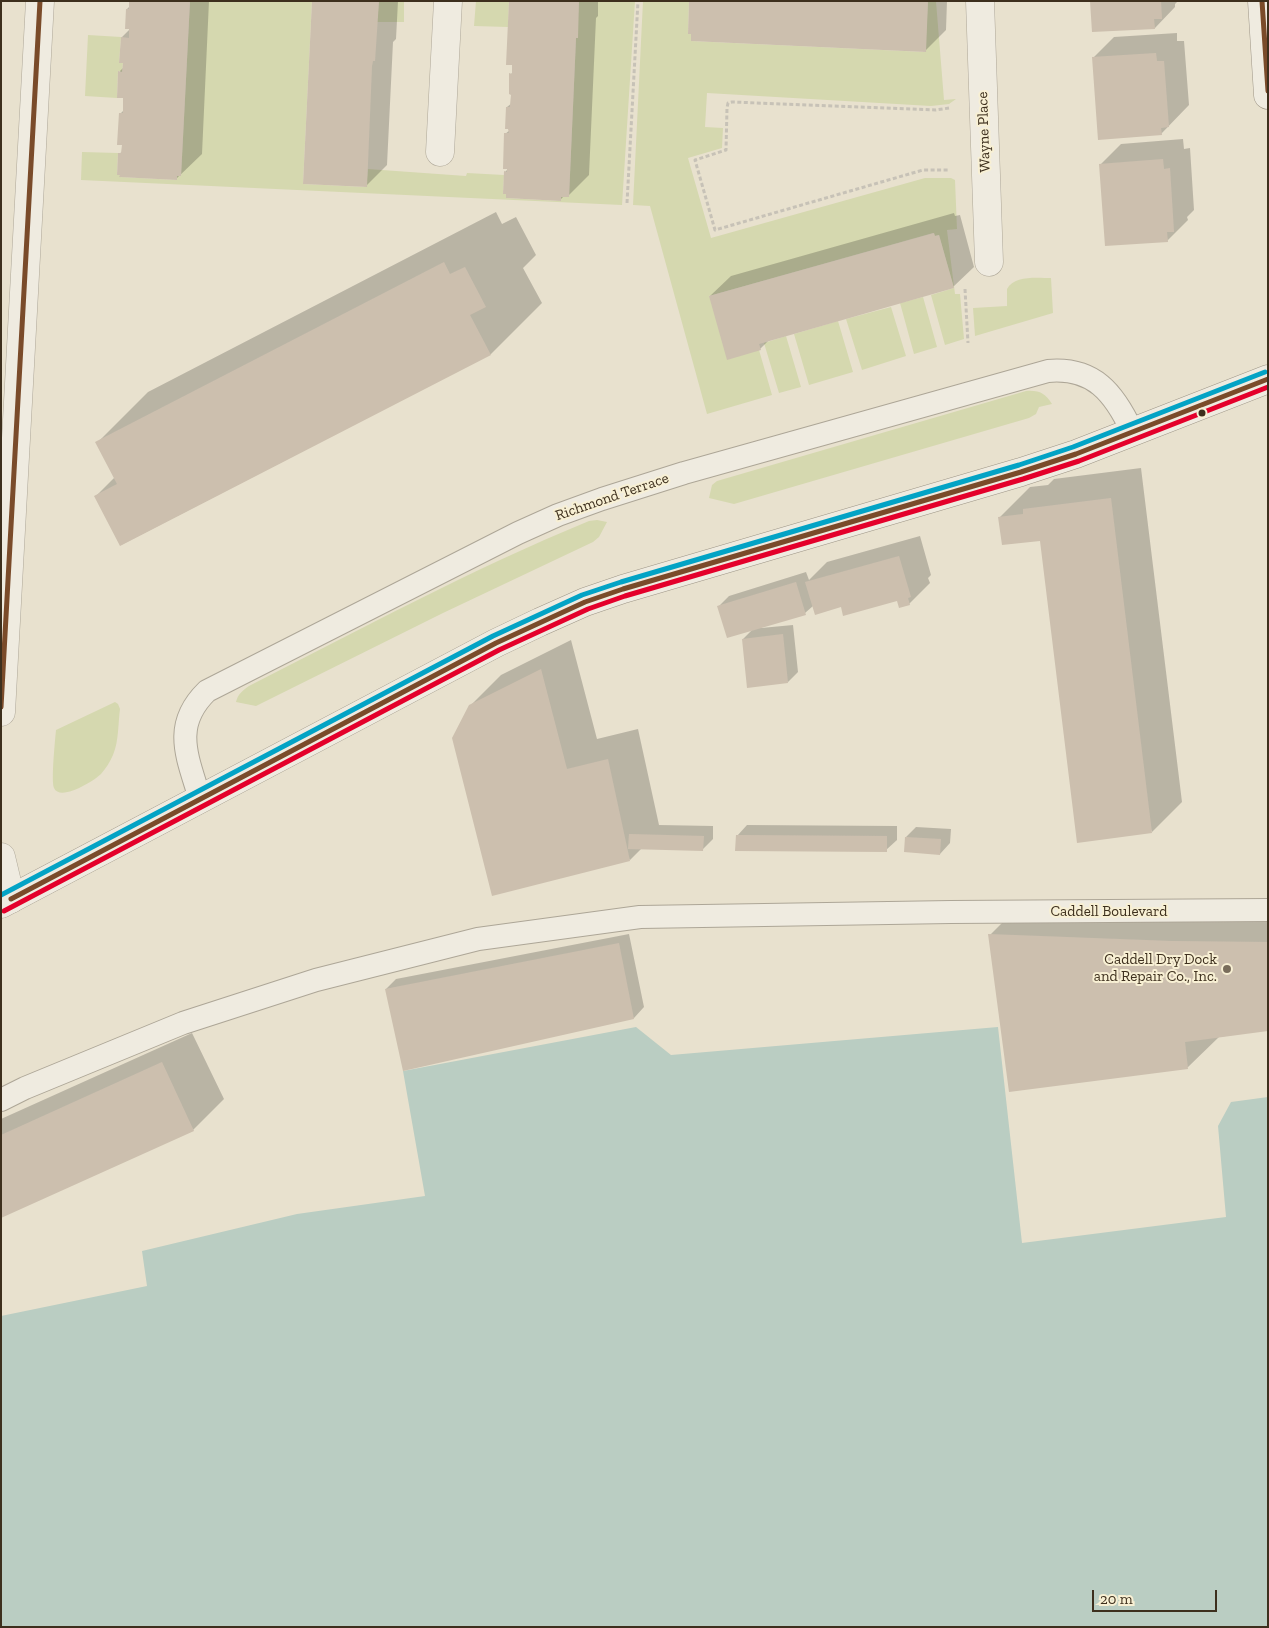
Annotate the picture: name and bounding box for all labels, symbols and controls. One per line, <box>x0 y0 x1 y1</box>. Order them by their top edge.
street label: Wayne Place <box>974 91 994 173</box>
unlabelled marker <box>1197 408 1207 418</box>
street label: Richmond Terrace <box>553 469 671 525</box>
street label: Caddell Boulevard <box>1050 903 1168 921</box>
place label: Caddell Dry Dock and Repair Co., Inc. <box>1094 951 1217 986</box>
marker: Caddell Dry Dock and Repair Co., Inc. <box>1221 963 1233 975</box>
scale bar <box>1094 1580 1219 1612</box>
text: 20 m <box>1100 1590 1133 1608</box>

